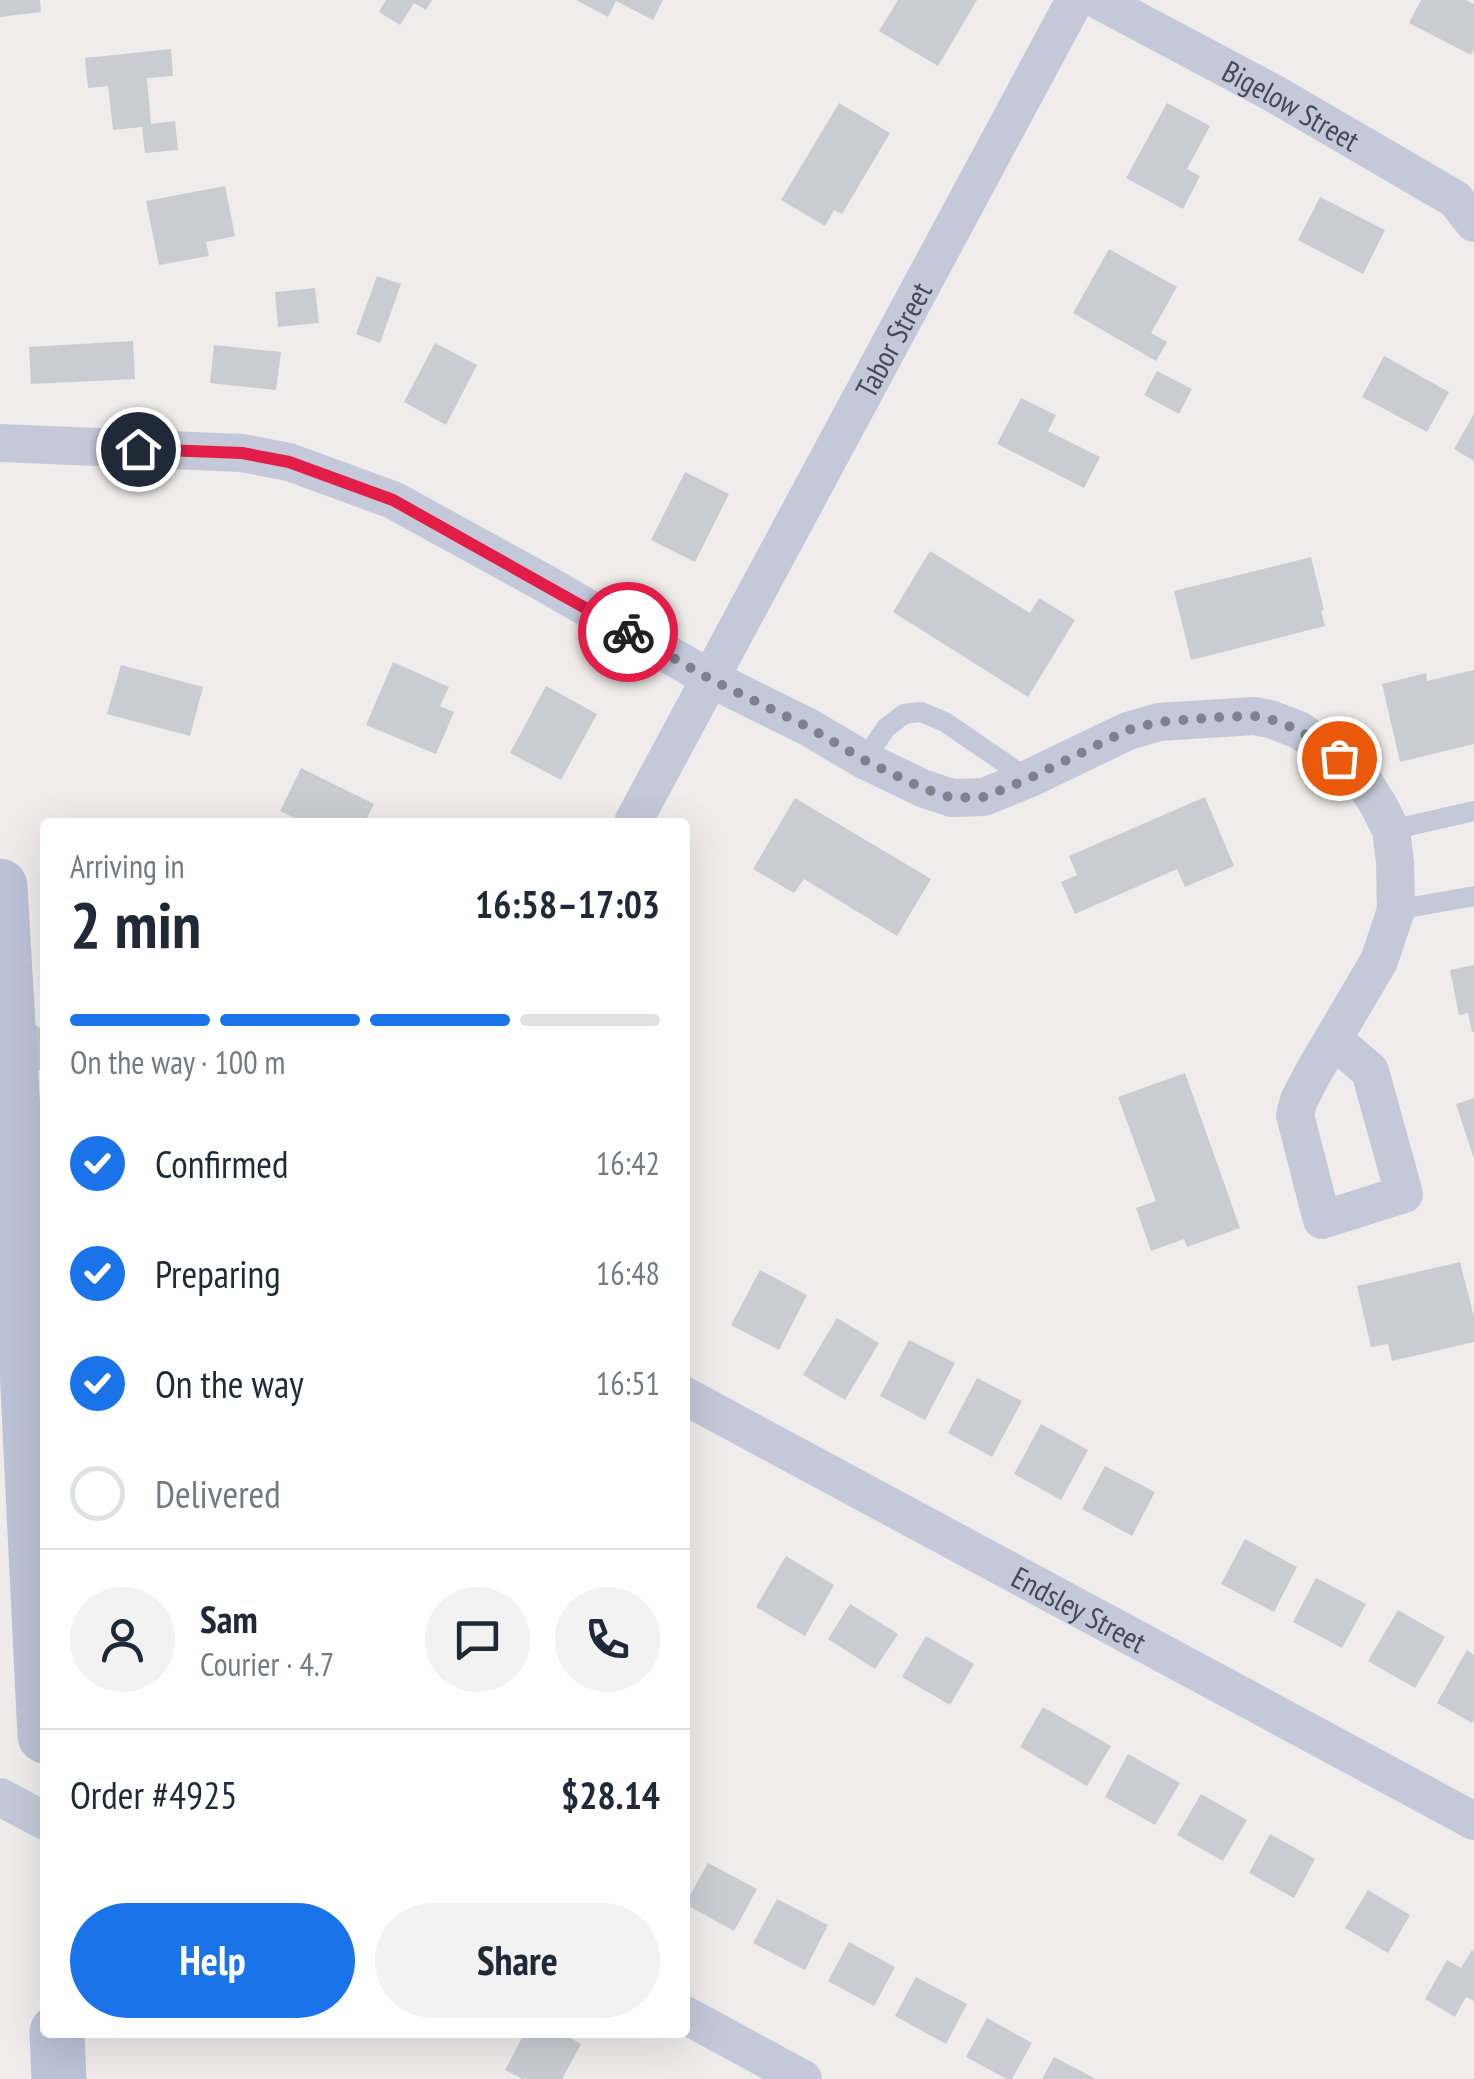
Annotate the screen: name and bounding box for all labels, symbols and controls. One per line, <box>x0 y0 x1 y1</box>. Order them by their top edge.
street label: Bigelow Street <box>1216 51 1368 159</box>
street label: Tabor Street <box>846 274 940 404</box>
pin <box>96 407 181 492</box>
icon: home <box>111 422 166 477</box>
courier <box>578 582 678 682</box>
icon: bike <box>601 605 656 660</box>
pin <box>1297 716 1382 801</box>
icon: bag <box>1312 731 1367 786</box>
text: Arriving in <box>70 845 185 887</box>
text: 16:58–17:03 <box>475 879 660 928</box>
text: 2 min <box>70 882 201 966</box>
text: On the way · 100 m <box>70 1041 285 1083</box>
icon: check <box>70 1136 125 1191</box>
text: Confirmed <box>155 1139 288 1188</box>
text: 16:42 <box>596 1142 660 1184</box>
icon: check <box>70 1246 125 1301</box>
text: Preparing <box>155 1249 281 1298</box>
text: 16:48 <box>596 1252 660 1294</box>
icon: check <box>70 1356 125 1411</box>
text: On the way <box>155 1359 303 1408</box>
text: 16:51 <box>596 1362 660 1404</box>
text: Delivered <box>155 1469 281 1518</box>
street label: Endsley Street <box>1005 1556 1154 1661</box>
button: person <box>70 1587 175 1692</box>
button: chat <box>425 1587 530 1692</box>
button: phone <box>555 1587 660 1692</box>
text: Sam <box>200 1594 258 1643</box>
text: Courier · 4.7 <box>200 1643 334 1685</box>
text: Order #4925 <box>70 1770 237 1819</box>
text: $28.14 <box>561 1770 660 1819</box>
button: Help <box>70 1903 355 2018</box>
button: Share <box>375 1903 660 2018</box>

